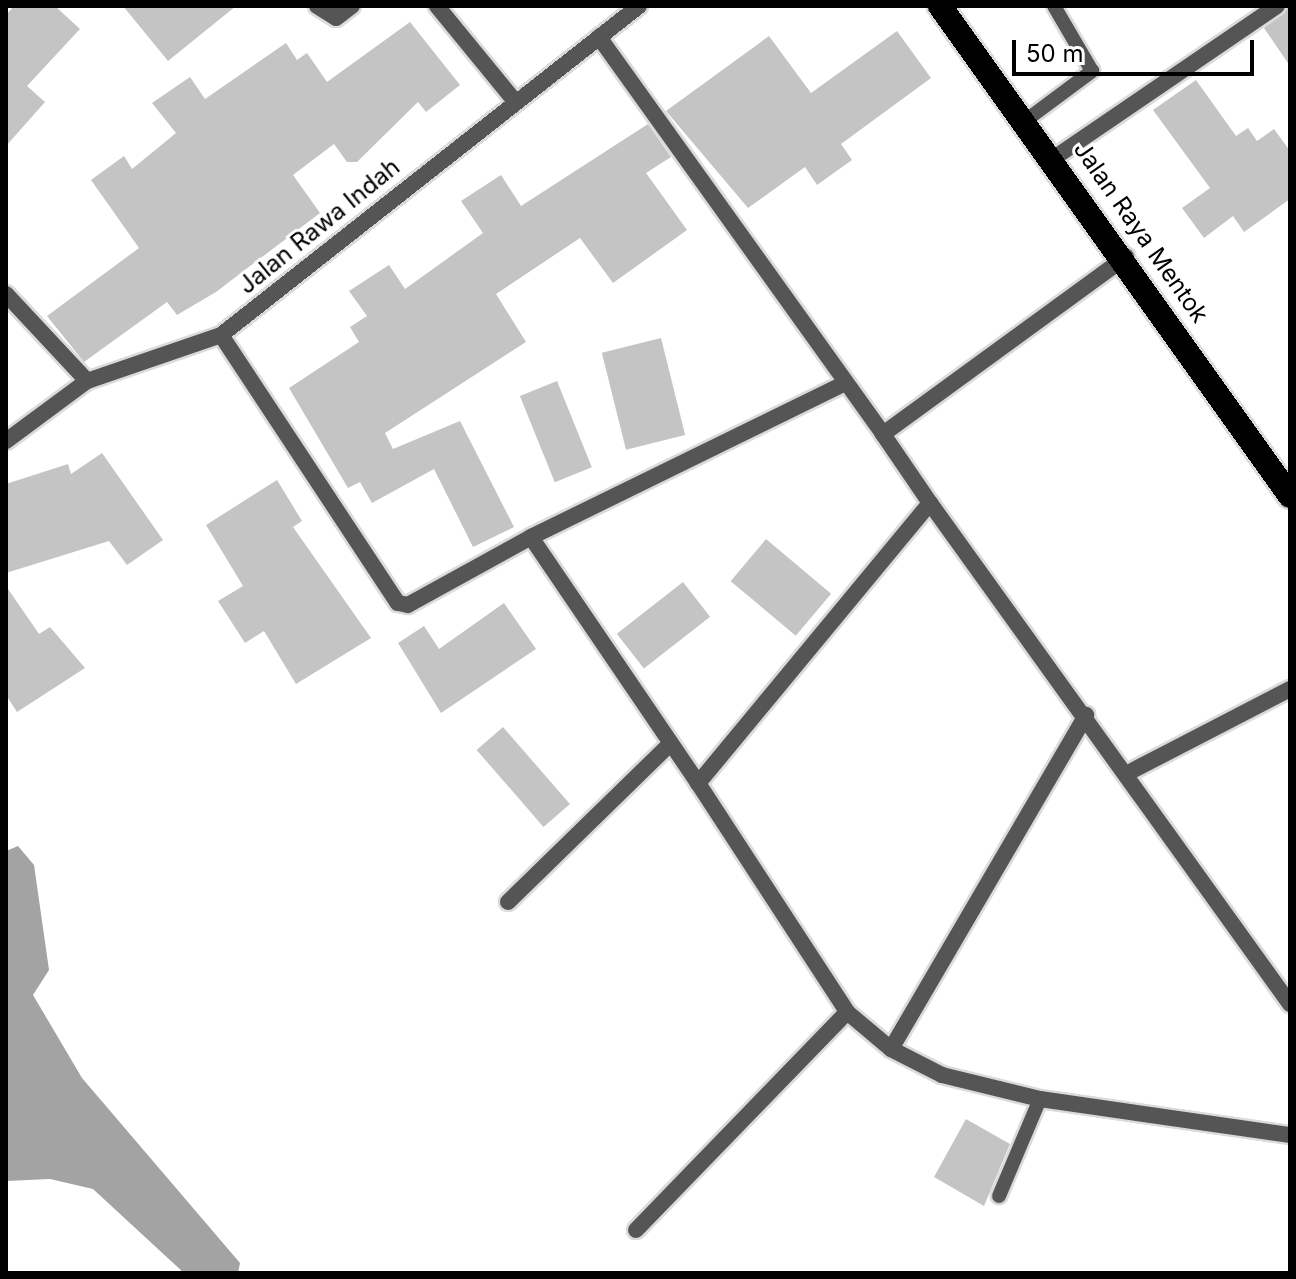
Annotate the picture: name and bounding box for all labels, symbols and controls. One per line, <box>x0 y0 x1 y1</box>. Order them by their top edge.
scale bar <box>1016 24 1258 74</box>
text: 50 m <box>1026 39 1084 68</box>
street label: Jalan Raya Mentok <box>1068 136 1214 328</box>
street label: Jalan Rawa Indah <box>233 152 405 300</box>

